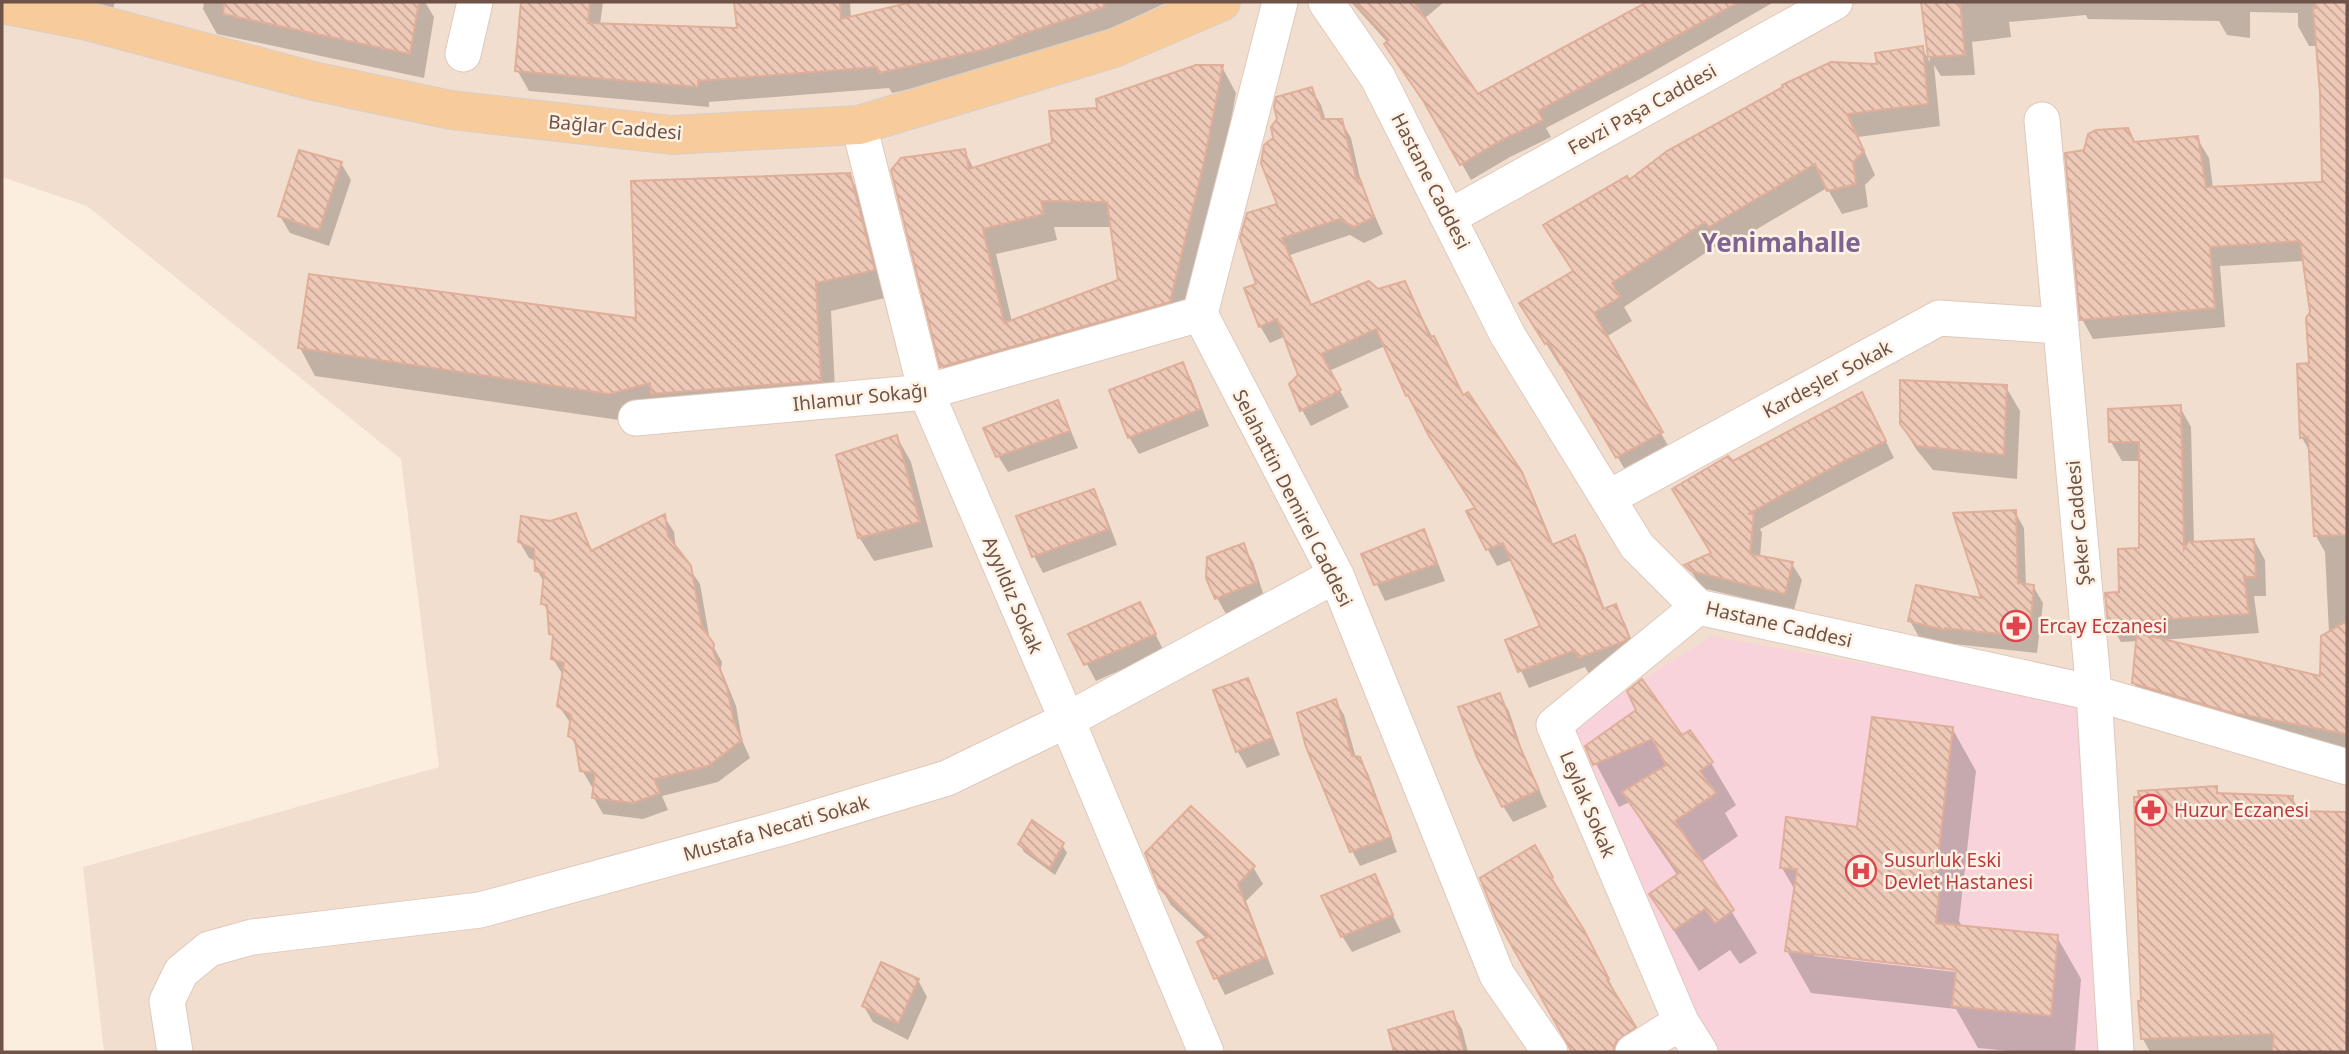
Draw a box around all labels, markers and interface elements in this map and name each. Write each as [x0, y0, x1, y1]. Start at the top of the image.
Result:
street label: Fevzi Paşa Caddesi [1563, 57, 1721, 161]
street label: Bağlar Caddesi [547, 108, 683, 146]
street label: Hastane Caddesi [1385, 108, 1477, 254]
district label: Yenimahalle [1701, 224, 1861, 260]
street label: Kardeşler Sokak [1758, 334, 1896, 424]
street label: Ihlamur Sokağı [791, 377, 929, 417]
street label: Selahattin Demirel Caddesi [1227, 385, 1359, 611]
street label: Şeker Caddesi [2060, 459, 2096, 587]
street label: Ayyıldız Sokak [977, 533, 1049, 657]
street label: Hastane Caddesi [1703, 595, 1855, 653]
pharmacy icon: Ercay Eczanesi [1999, 609, 2033, 643]
place label: Ercay Eczanesi [2039, 613, 2167, 639]
street label: Leylak Sokak [1554, 747, 1622, 861]
street label: Mustafa Necati Sokak [680, 789, 872, 867]
pharmacy icon: Huzur Eczanesi [2134, 793, 2168, 827]
place label: Huzur Eczanesi [2174, 797, 2309, 823]
place label: Susurluk Eski Devlet Hastanesi [1884, 847, 2033, 895]
hospital icon: Susurluk Eski Devlet Hastanesi [1844, 854, 1878, 888]

